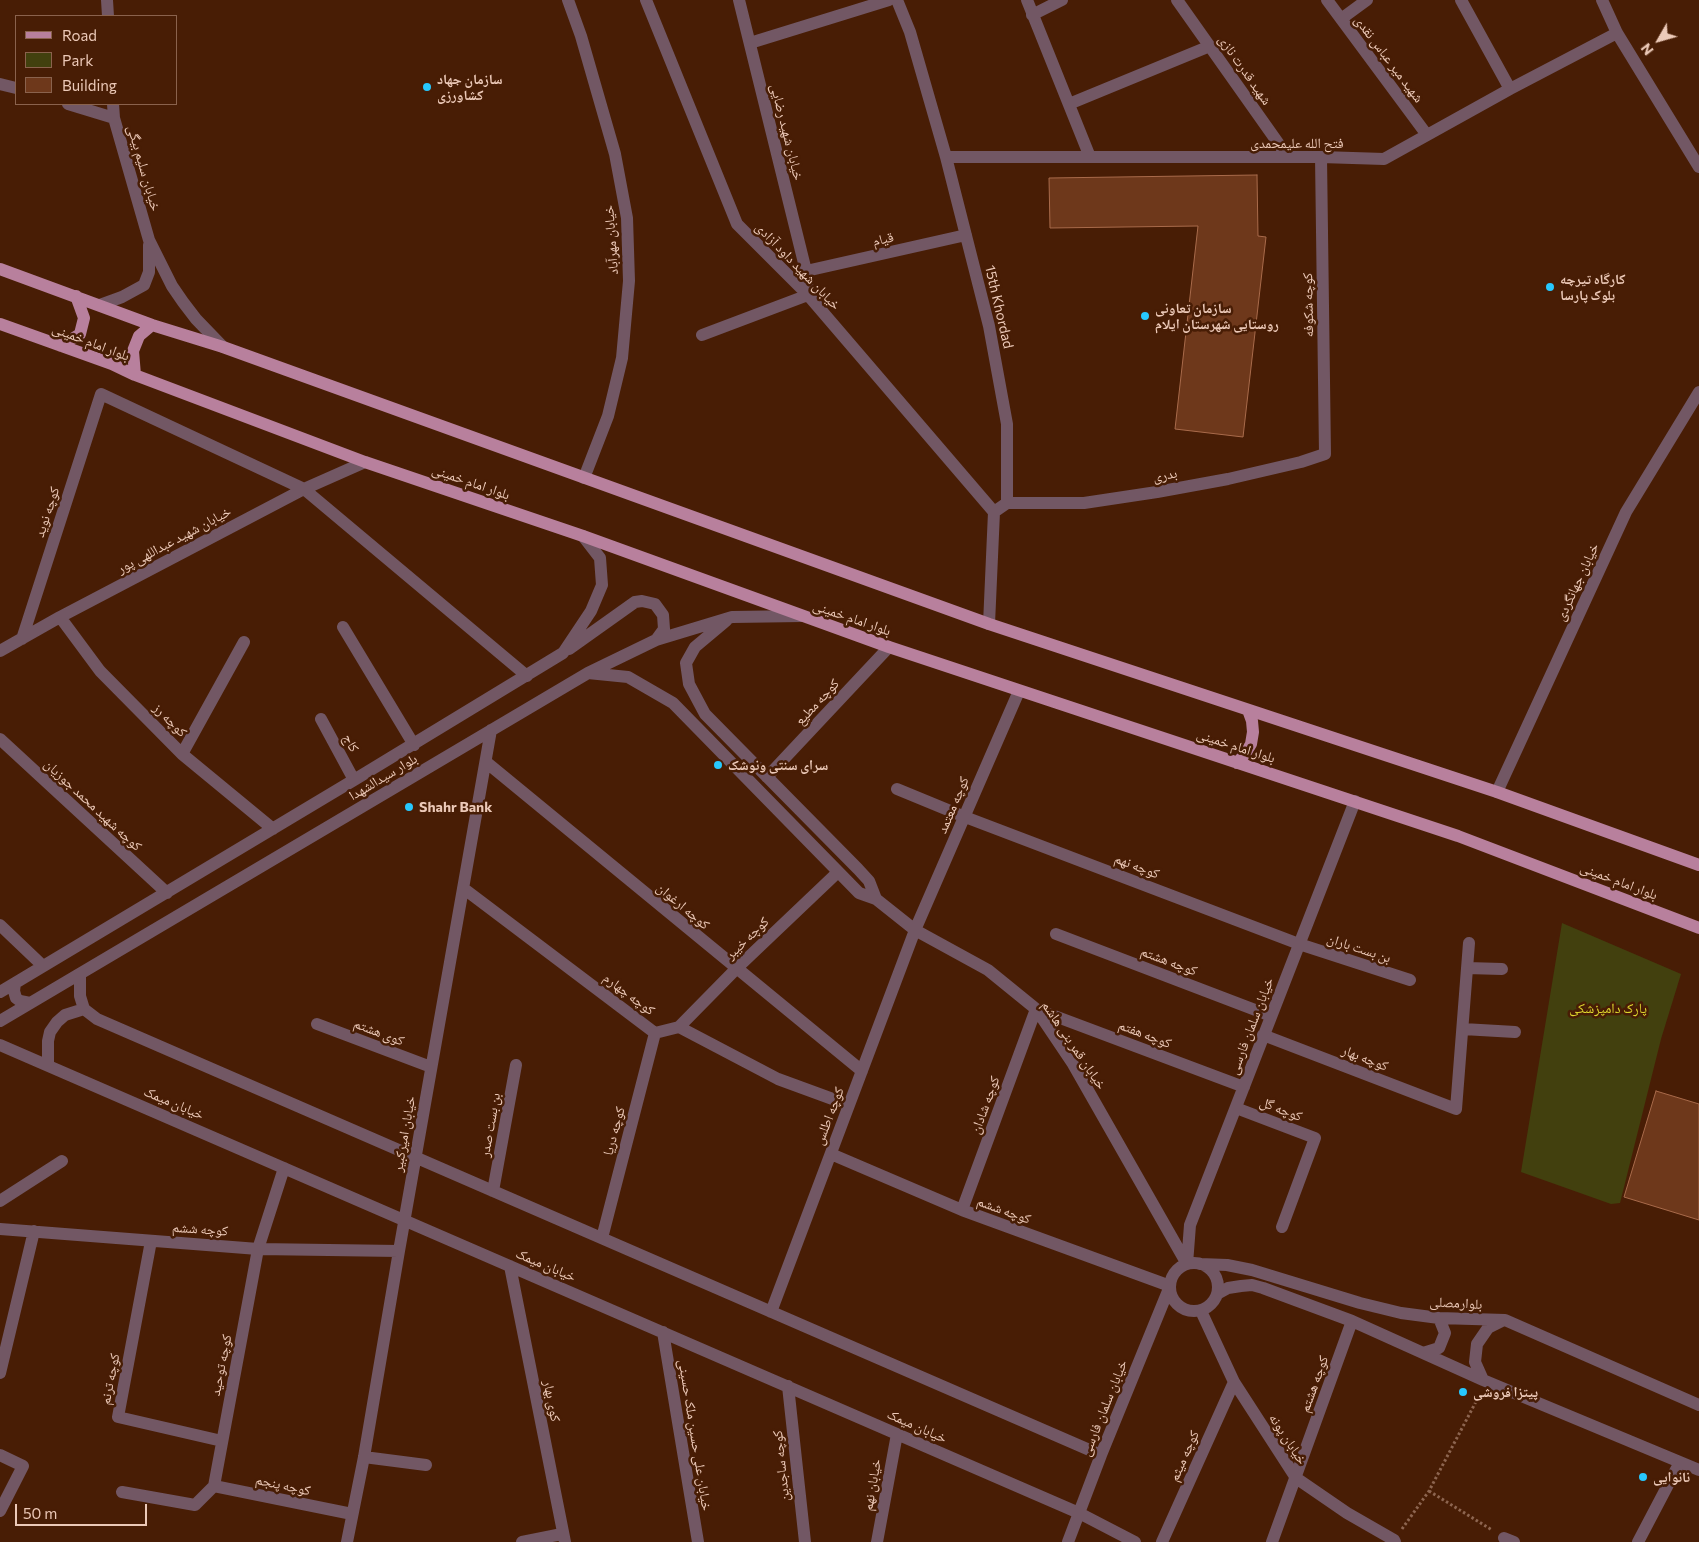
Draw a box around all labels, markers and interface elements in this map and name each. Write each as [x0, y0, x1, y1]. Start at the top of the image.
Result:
street label: شهید میر عباس نقدی [1351, 12, 1427, 106]
legend [15, 15, 178, 105]
north arrow [1634, 15, 1684, 65]
text: Road [62, 26, 97, 44]
street label: شهید قدرت نازی [1215, 32, 1275, 108]
text: N [1637, 40, 1657, 59]
text: Park [62, 51, 93, 69]
place label: سازمان جهاد کشاورزی [437, 71, 503, 104]
text: Building [62, 76, 117, 94]
marker: سازمان جهاد کشاورزی [421, 81, 433, 93]
street label: خیابان شهید رضایی [767, 82, 807, 182]
street label: خیابان سلیم بیگی [124, 123, 164, 213]
street label: فتح الله علیمحمدی [1250, 135, 1344, 151]
street label: خیابان مهرآباد [600, 205, 622, 275]
street label: خیابان شهید داود آزادی [752, 219, 844, 313]
street label: قیام [871, 228, 895, 250]
street label: 15th Khordad [981, 264, 1017, 350]
place label: کارگاه تیرچه بلوک پارسا [1560, 271, 1625, 304]
street label: کوچه شکوفه [1299, 273, 1317, 337]
marker: کارگاه تیرچه بلوک پارسا [1544, 281, 1556, 293]
place label: سازمان تعاونی روستایی شهرستان ایلام [1155, 300, 1279, 332]
marker: سازمان تعاونی روستایی شهرستان ایلام [1139, 310, 1151, 322]
street label: بلوار امام خمینی [50, 320, 132, 364]
street label: بلوار امام خمینی [430, 461, 512, 503]
street label: بدری [1151, 465, 1179, 485]
street label: کوچه نوید [31, 485, 63, 539]
street label: خیابان شهید عبداللهی پور [114, 503, 234, 577]
street label: خیابان جهانگردی [1552, 540, 1602, 624]
street label: بلوار امام خمینی [811, 597, 893, 639]
street label: کوچه مطیع [791, 675, 843, 729]
street label: کوچه رز [150, 700, 190, 740]
street label: بلوار امام خمینی [1195, 725, 1277, 767]
street label: کاج [339, 731, 363, 755]
street label: بلوار سیدالشهدا [346, 750, 420, 804]
street label: کوچه شهید محمد جوزیان [41, 755, 145, 855]
place label: سرای سنتی ونوشک [728, 757, 828, 773]
marker: سرای سنتی ونوشک [712, 759, 724, 771]
street label: کوچه معتمد [934, 774, 972, 836]
place label: Shahr Bank [419, 799, 492, 815]
marker: Shahr Bank [403, 801, 415, 813]
street label: کوچه نهم [1112, 850, 1162, 882]
street label: بلوار امام خمینی [1578, 859, 1660, 903]
street label: کوچه ارغوان [653, 879, 713, 933]
street label: کوچه خیبر [722, 913, 772, 963]
street label: بن بست باران [1325, 930, 1393, 966]
street label: کوچه هشتم [1138, 943, 1200, 979]
street label: کوچه چهارم [600, 969, 658, 1019]
street label: خیابان سلمان فارسی [1225, 975, 1277, 1077]
street label: خیابان قمر بنی هاشم [1038, 998, 1110, 1092]
park label: پارک دامپزشکی [1569, 1000, 1647, 1016]
street label: کوی هشتم [351, 1015, 407, 1049]
street label: کوچه هفتم [1116, 1016, 1174, 1052]
street label: کوچه بهار [1339, 1041, 1391, 1075]
street label: کوچه شادان [967, 1074, 1003, 1136]
street label: خیابان میمک [141, 1083, 207, 1123]
street label: کوچه اطلس [810, 1085, 848, 1147]
street label: بن بست صدر [476, 1092, 504, 1158]
street label: کوچه گل [1257, 1093, 1305, 1125]
street label: خیابان امیرکبیر [389, 1095, 419, 1173]
street label: کوچه دریا [599, 1105, 629, 1157]
street label: کوچه ششم [975, 1193, 1033, 1227]
street label: کوچه ششم [171, 1219, 229, 1239]
street label: خیابان میمک [513, 1245, 579, 1285]
street label: بلوارمصلی [1429, 1293, 1483, 1313]
street label: کوچه توحید [207, 1333, 235, 1397]
street label: کوچه ترنم [97, 1352, 123, 1406]
street label: کوچه هشتم [1296, 1353, 1332, 1415]
street label: خیابان سلمان فارسی [1077, 1357, 1131, 1459]
street label: خیابان علی حسین ملک حسینی [675, 1358, 715, 1512]
street label: کوی بهار [540, 1379, 564, 1423]
place label: پیتزا فروشی [1473, 1384, 1538, 1400]
marker: پیتزا فروشی [1457, 1386, 1469, 1398]
street label: خیابان میمک [884, 1405, 950, 1447]
street label: خیابان پونه [1265, 1410, 1311, 1468]
street label: کوچه میثم [1165, 1428, 1203, 1484]
street label: کوچه ساجدین [769, 1430, 793, 1502]
street label: خیابان نهم [859, 1458, 885, 1512]
place label: نانوایی [1653, 1469, 1690, 1485]
street label: کوچه پنجم [254, 1471, 312, 1499]
marker: نانوایی [1637, 1471, 1649, 1483]
scale bar [18, 1494, 150, 1526]
text: 50 m [23, 1504, 57, 1522]

